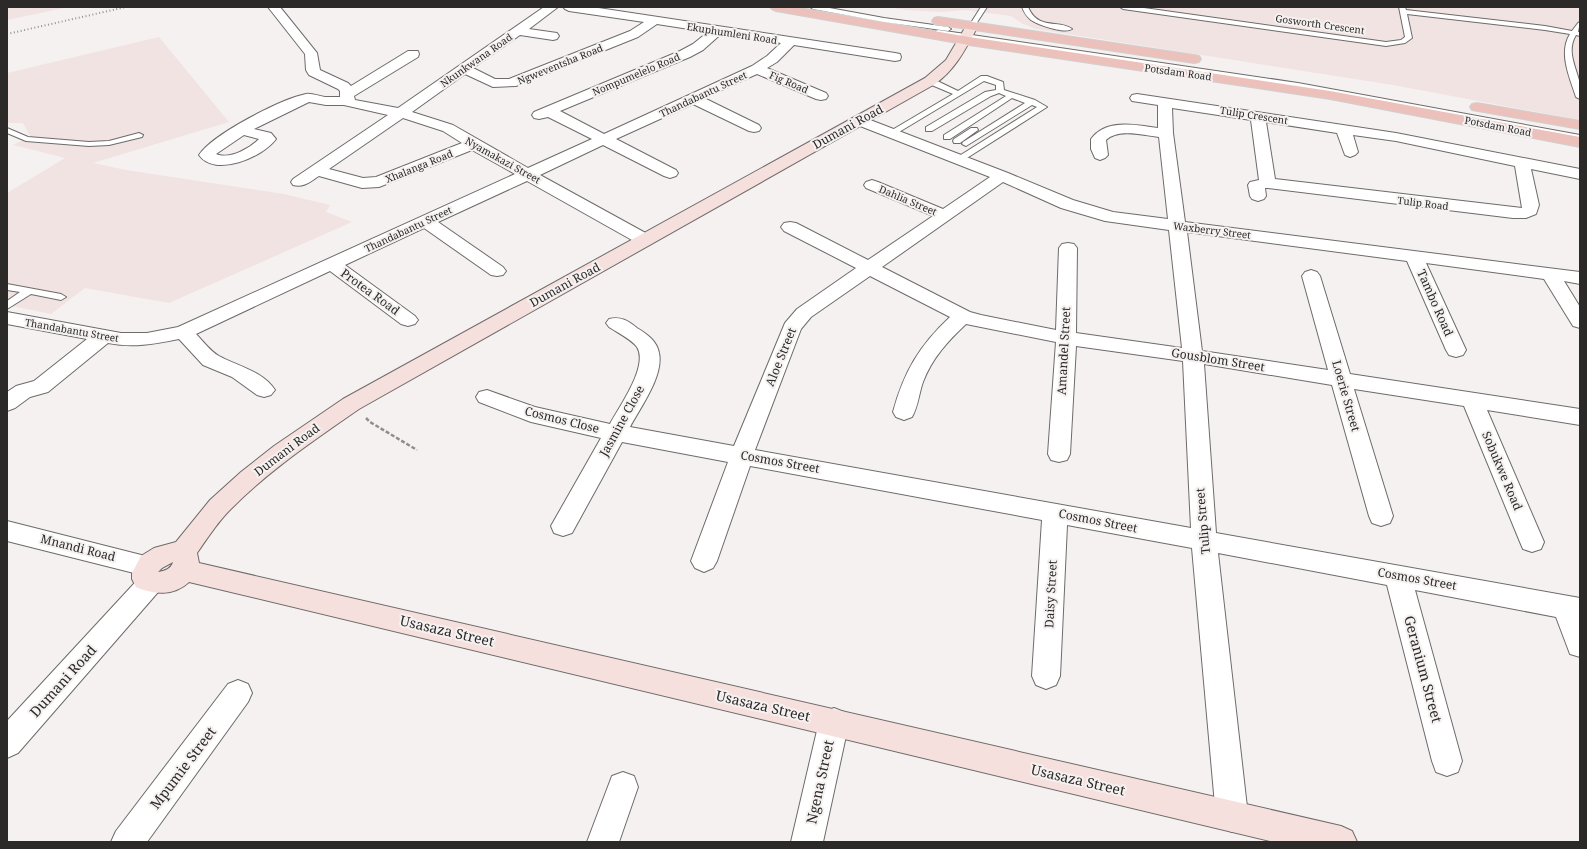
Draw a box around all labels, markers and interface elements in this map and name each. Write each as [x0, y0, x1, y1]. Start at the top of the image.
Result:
street label: Gosworth Crescent [1274, 11, 1366, 37]
street label: Ekuphumleni Road [686, 19, 778, 47]
street label: Nkunkwana Road [437, 30, 515, 90]
street label: Ngweventsha Road [515, 40, 605, 88]
street label: Nompumelelo Road [590, 49, 682, 99]
street label: Potsdam Road [1143, 60, 1213, 84]
street label: Thandabantu Street [657, 67, 749, 120]
street label: Fig Road [767, 68, 811, 96]
street label: Dumani Road [809, 100, 887, 153]
street label: Tulip Crescent [1219, 103, 1289, 127]
street label: Potsdam Road [1463, 113, 1533, 139]
street label: Nyamakazi Street [463, 133, 544, 187]
street label: Xhalanga Road [383, 146, 455, 186]
street label: Dahlia Street [877, 182, 940, 219]
street label: Tulip Road [1397, 193, 1449, 213]
street label: Thandabantu Street [362, 202, 454, 255]
street label: Waxberry Street [1172, 218, 1252, 242]
street label: Dumani Road [526, 258, 604, 311]
street label: Protea Road [337, 264, 404, 319]
street label: Tambo Road [1413, 267, 1458, 339]
street label: Amandel Street [1053, 306, 1074, 396]
street label: Thandabantu Street [24, 315, 120, 345]
street label: Aloe Street [761, 325, 800, 389]
street label: Gousblom Street [1170, 344, 1266, 375]
street label: Loerie Street [1328, 358, 1365, 433]
street label: Jasmine Close [595, 382, 648, 460]
street label: Cosmos Close [523, 402, 601, 437]
street label: Dumani Road [250, 419, 323, 480]
street label: Sobukwe Road [1478, 429, 1527, 513]
street label: Cosmos Street [739, 446, 821, 477]
street label: Tulip Street [1191, 487, 1214, 555]
street label: Cosmos Street [1057, 505, 1139, 536]
street label: Mnandi Road [39, 530, 118, 565]
street label: Daisy Street [1040, 560, 1061, 628]
street label: Cosmos Street [1376, 563, 1458, 594]
street label: Usasaza Street [398, 610, 496, 651]
street label: Geranium Street [1400, 613, 1447, 725]
street label: Dumani Road [25, 640, 100, 721]
street label: Usasaza Street [714, 685, 812, 726]
street label: Mpumie Street [145, 723, 220, 813]
street label: Ngena Street [801, 738, 838, 826]
street label: Usasaza Street [1029, 759, 1127, 800]

